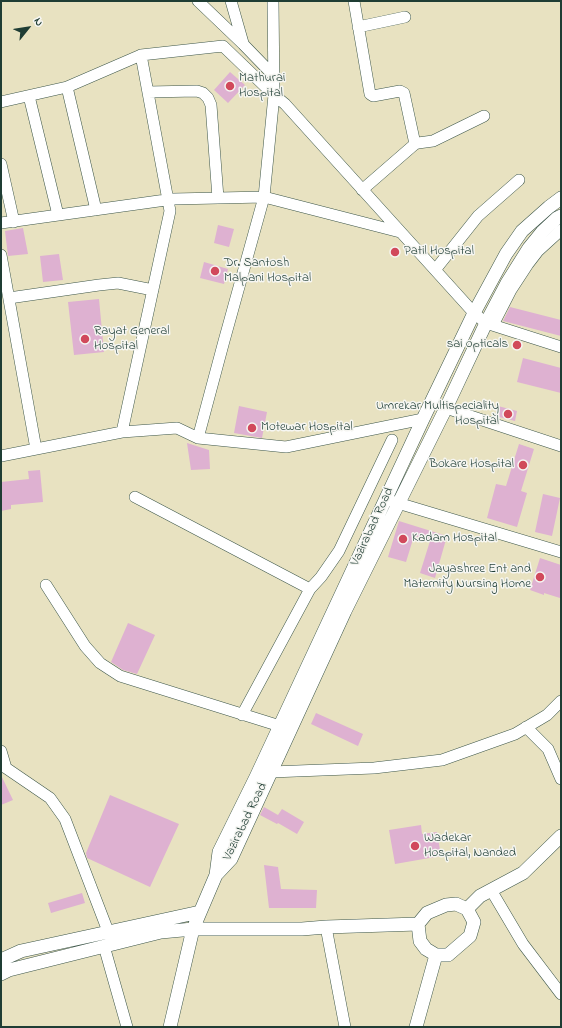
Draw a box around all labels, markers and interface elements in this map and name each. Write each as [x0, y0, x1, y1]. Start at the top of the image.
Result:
north arrow [8, 8, 48, 48]
text: N [30, 15, 47, 29]
place label: Mathurai Hospital [239, 71, 285, 102]
marker: Mathurai Hospital [224, 80, 236, 92]
place label: Patil Hospital [404, 244, 474, 260]
marker: Patil Hospital [389, 246, 401, 258]
place label: Dr. Santosh Malpani Hospital [224, 256, 311, 287]
marker: Dr. Santosh Malpani Hospital [209, 265, 221, 277]
place label: Rayat General Hospital [94, 324, 170, 355]
marker: Rayat General Hospital [79, 333, 91, 345]
place label: sai opticals [447, 337, 508, 353]
marker: sai opticals [511, 339, 523, 351]
place label: Umrekar Multispeciality Hospital [376, 399, 499, 430]
marker: Umrekar Multispeciality Hospital [502, 408, 514, 420]
place label: Motewar Hospital [261, 420, 353, 436]
marker: Motewar Hospital [246, 422, 258, 434]
place label: Bokare Hospital [429, 457, 514, 473]
marker: Bokare Hospital [517, 459, 529, 471]
street label: Vazirabad Road [348, 485, 398, 569]
place label: Kadam Hospital [412, 531, 497, 547]
marker: Kadam Hospital [397, 533, 409, 545]
place label: Jayashree Ent and Maternity Nursing Home [403, 562, 531, 593]
marker: Jayashree Ent and Maternity Nursing Home [534, 571, 546, 583]
street label: Vazirabad Road [220, 781, 272, 863]
place label: Wadekar Hospital, Nanded [424, 831, 516, 862]
marker: Wadekar Hospital, Nanded [409, 840, 421, 852]

